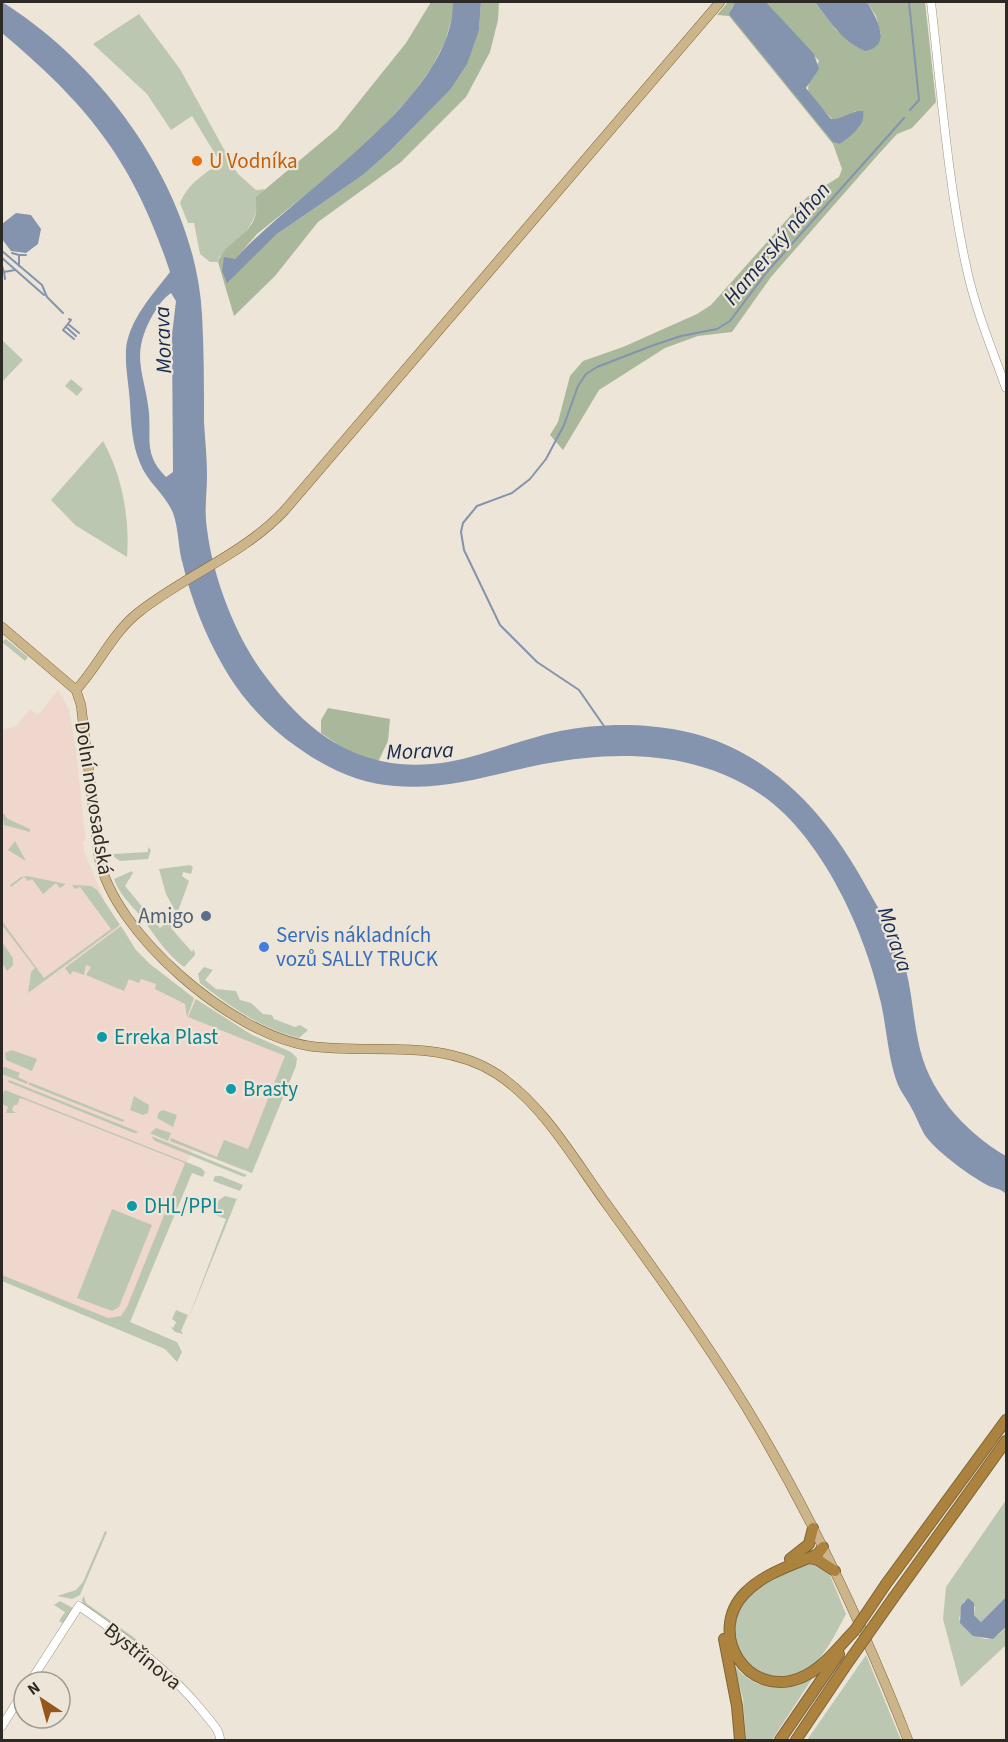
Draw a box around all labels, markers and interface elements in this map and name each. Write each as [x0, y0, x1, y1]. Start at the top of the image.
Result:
place label: U Vodníka [209, 146, 298, 176]
marker: U Vodníka [190, 154, 204, 168]
water label: Hamerský náhon [716, 175, 838, 312]
water label: Morava [146, 305, 180, 374]
street label: Dolní novosadská [67, 719, 121, 877]
water label: Morava [386, 734, 455, 768]
place label: Amigo [138, 901, 194, 931]
water label: Morava [869, 902, 921, 977]
marker: Amigo [199, 909, 213, 923]
place label: Servis nákladních vozů SALLY TRUCK [276, 920, 439, 974]
marker: Servis nákladních vozů SALLY TRUCK [257, 940, 271, 954]
place label: Erreka Plast [114, 1022, 218, 1052]
marker: Erreka Plast [95, 1030, 109, 1044]
place label: Brasty [243, 1074, 298, 1104]
marker: Brasty [224, 1082, 238, 1096]
place label: DHL/PPL [144, 1191, 222, 1221]
marker: DHL/PPL [125, 1199, 139, 1213]
street label: Bystřinova [98, 1615, 188, 1697]
north arrow [12, 1670, 72, 1730]
text: N [23, 1677, 45, 1701]

